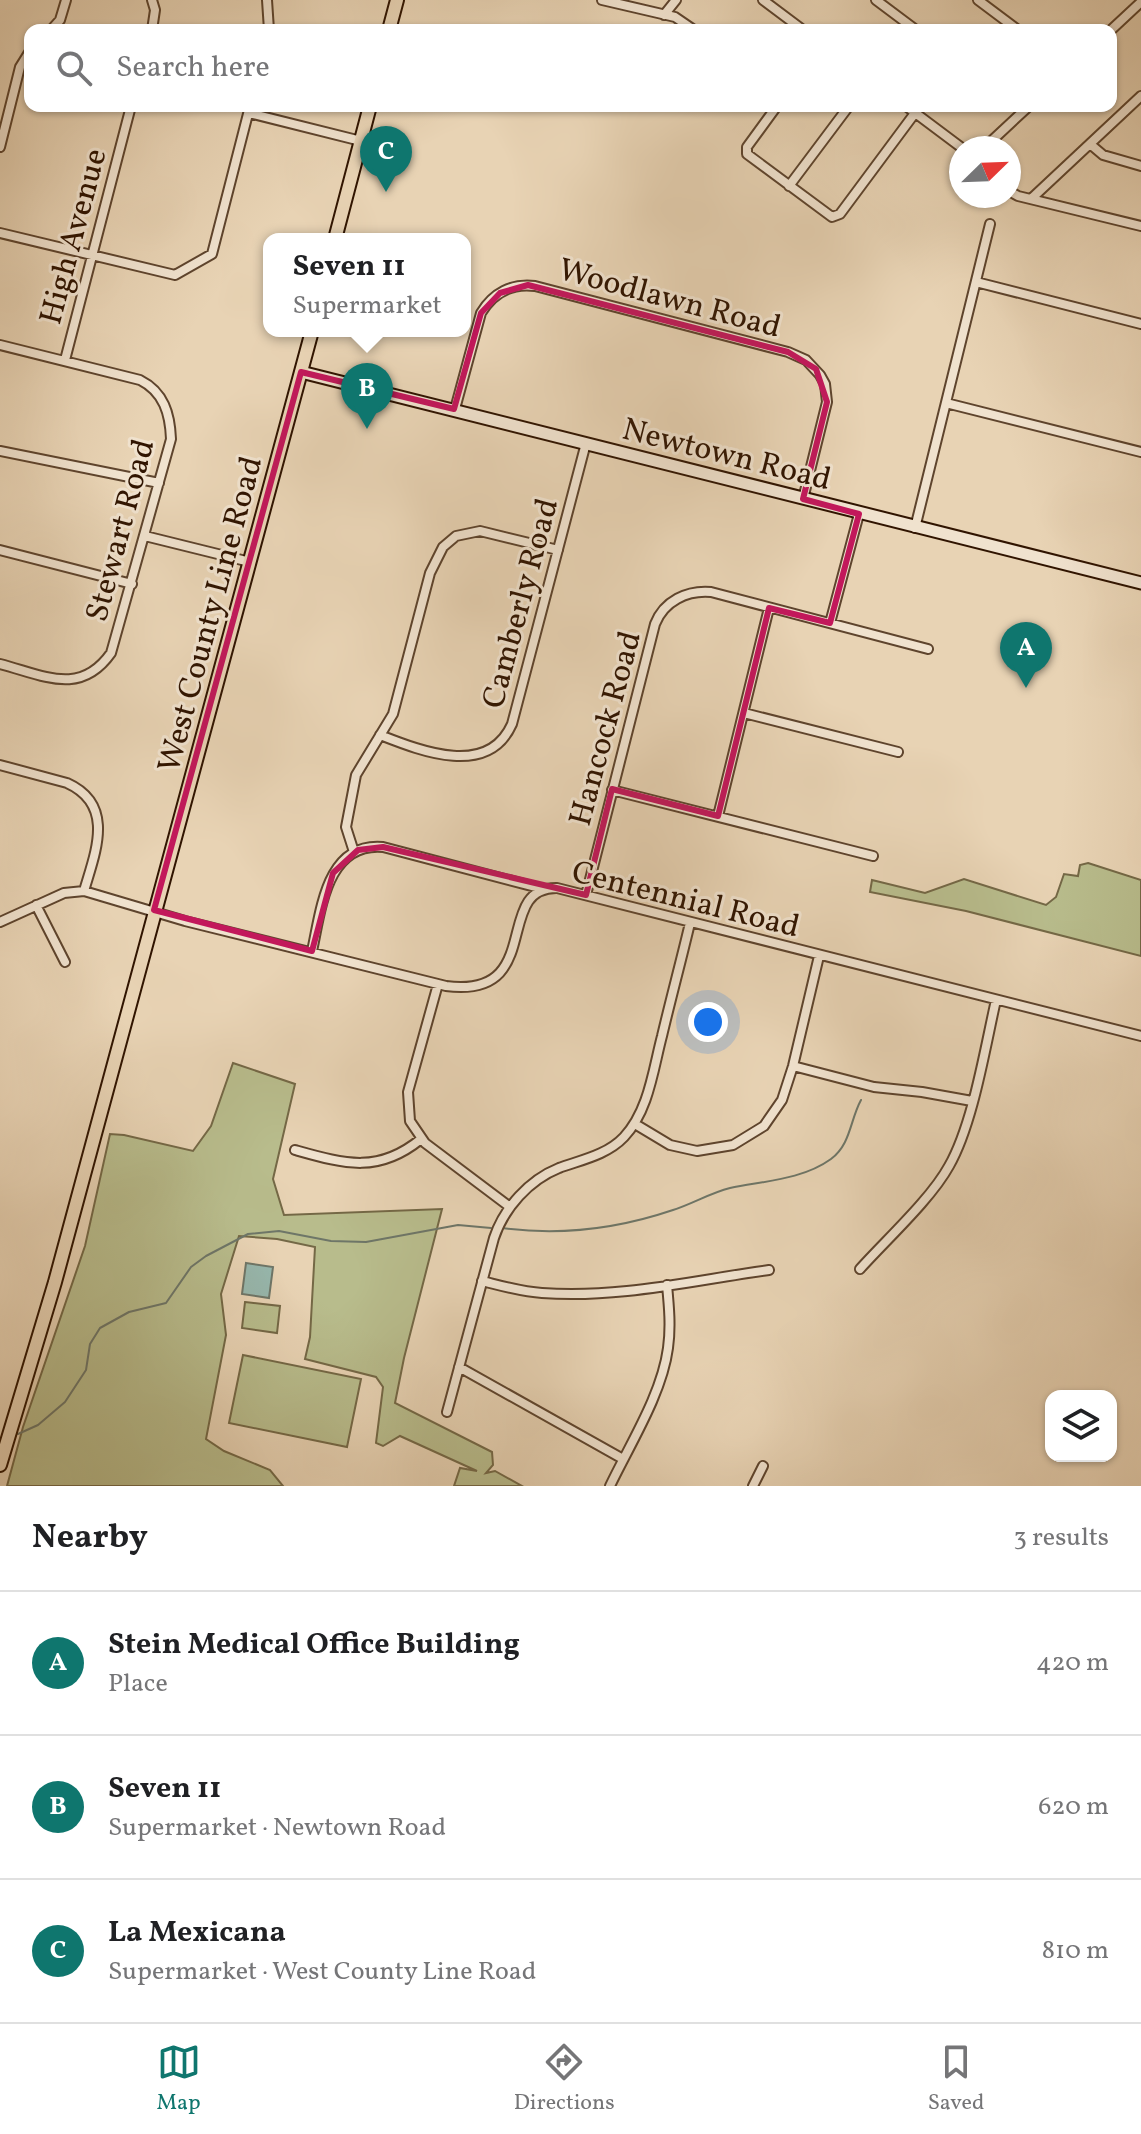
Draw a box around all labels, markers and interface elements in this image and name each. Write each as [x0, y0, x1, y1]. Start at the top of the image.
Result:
search box [24, 24, 1117, 112]
icon: search [52, 46, 96, 90]
text: Search here [116, 47, 270, 89]
pin: C [360, 126, 412, 192]
north arrow [949, 136, 1021, 208]
street label: High Avenue [30, 144, 119, 330]
popup [263, 233, 471, 337]
text: Seven 11 [292, 246, 406, 288]
street label: Woodlawn Road [553, 249, 785, 351]
text: Supermarket [292, 288, 442, 324]
pin: B [341, 363, 393, 429]
street label: Newtown Road [617, 409, 835, 503]
street label: Stewart Road [76, 435, 167, 627]
street label: West County Line Road [149, 452, 275, 778]
street label: Camberly Road [473, 494, 571, 714]
pin: A [1000, 622, 1052, 688]
street label: Hancock Road [560, 626, 654, 831]
street label: Centennial Road [567, 851, 804, 950]
your location [688, 1002, 728, 1042]
map controls [1045, 1390, 1117, 1462]
button: layers [1045, 1390, 1117, 1462]
text: Nearby [32, 1515, 148, 1562]
text: 3 results [1013, 1520, 1109, 1556]
text: Stein Medical Office Building [108, 1624, 520, 1666]
text: A [49, 1645, 67, 1681]
text: 420 m [1036, 1645, 1109, 1681]
text: Place [108, 1666, 168, 1702]
text: Seven 11 [108, 1768, 221, 1810]
text: B [49, 1789, 67, 1825]
text: 620 m [1038, 1789, 1109, 1825]
text: Supermarket · Newtown Road [108, 1810, 446, 1846]
text: La Mexicana [108, 1912, 286, 1954]
text: C [50, 1933, 66, 1969]
text: 810 m [1042, 1933, 1109, 1969]
text: Supermarket · West County Line Road [108, 1954, 536, 1990]
tab: Map [157, 2040, 201, 2119]
tab: Directions [514, 2040, 615, 2119]
tab: Saved [928, 2040, 984, 2119]

